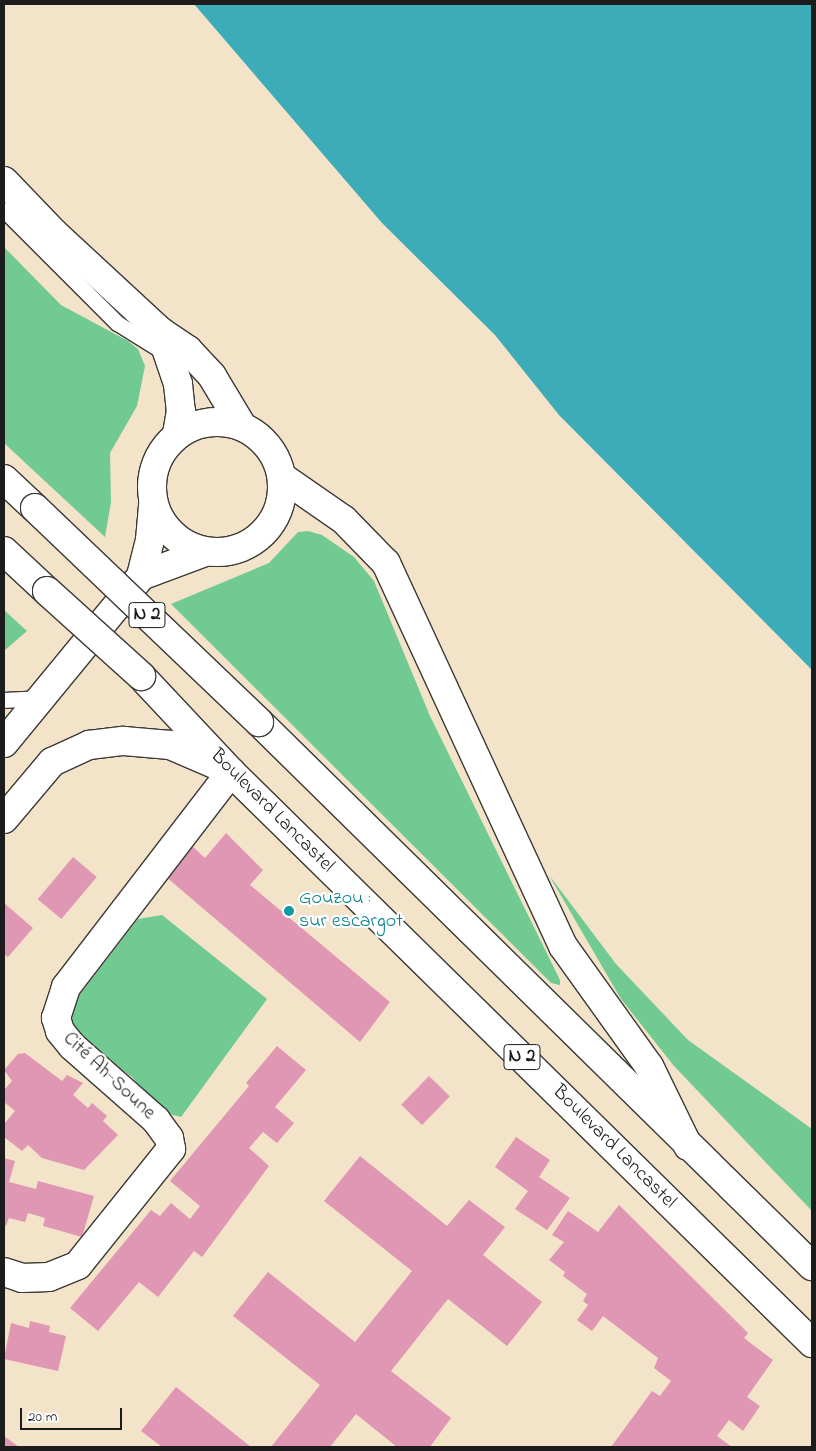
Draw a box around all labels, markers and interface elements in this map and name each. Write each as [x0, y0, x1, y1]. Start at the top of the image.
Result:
road number: N 2 [128, 598, 166, 632]
street label: Boulevard Lancastel [205, 744, 339, 878]
place label: Gouzou : sur escargot [299, 887, 403, 934]
marker: Gouzou : sur escargot [283, 905, 295, 917]
street label: Cité Ah-Soune [58, 1027, 160, 1125]
road number: N 2 [503, 1040, 541, 1074]
street label: Boulevard Lancastel [547, 1080, 681, 1214]
scale bar [22, 1398, 125, 1430]
text: 20 m [28, 1406, 57, 1428]

